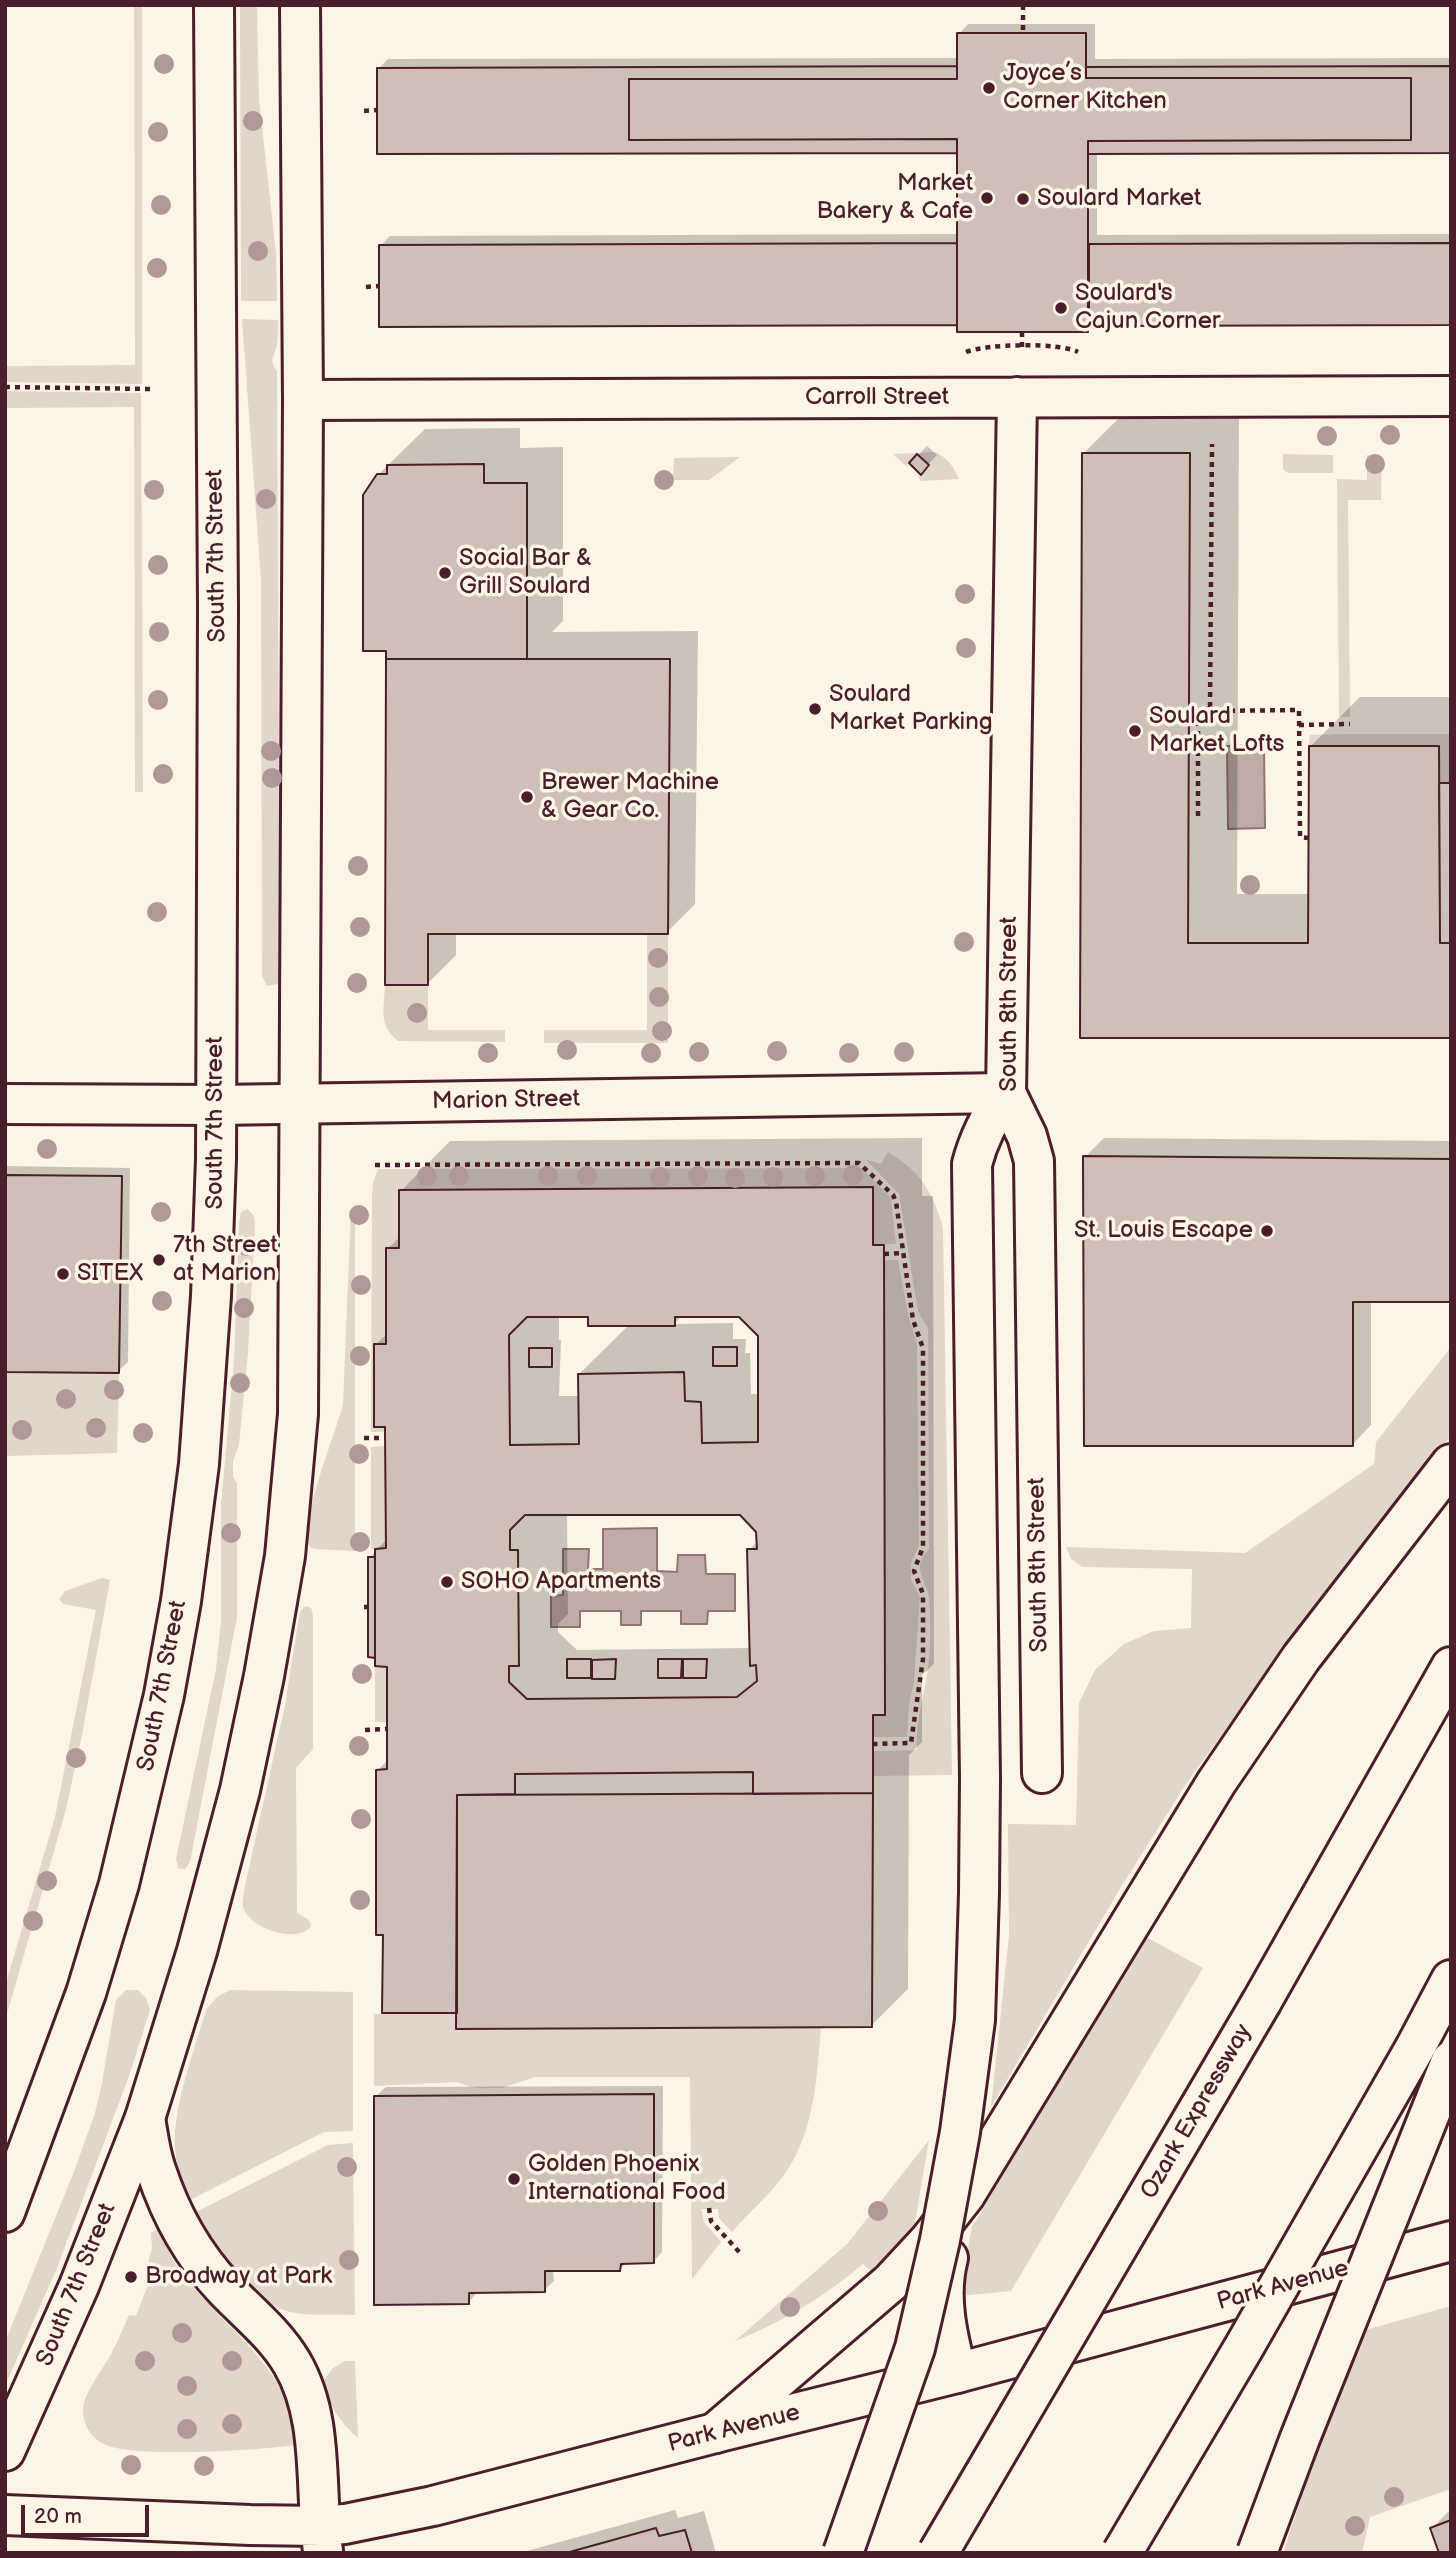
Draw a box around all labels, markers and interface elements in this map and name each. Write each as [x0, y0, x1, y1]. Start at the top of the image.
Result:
place label: Joyce’s Corner Kitchen [1003, 60, 1167, 116]
marker: Joyce’s Corner Kitchen [981, 80, 997, 96]
place label: Market Bakery & Cafe [816, 170, 973, 226]
place label: Soulard Market [1037, 185, 1201, 213]
marker: Market Bakery & Cafe [979, 190, 995, 206]
marker: Soulard Market [1015, 191, 1031, 207]
place label: Soulard's Cajun Corner [1075, 280, 1221, 336]
marker: Soulard's Cajun Corner [1053, 300, 1069, 316]
street label: Carroll Street [805, 384, 949, 412]
street label: South 7th Street [201, 469, 233, 643]
place label: Social Bar & Grill Soulard [459, 545, 592, 601]
marker: Social Bar & Grill Soulard [437, 565, 453, 581]
place label: Soulard Market Parking [829, 681, 993, 737]
marker: Soulard Market Parking [807, 701, 823, 717]
place label: Soulard Market Lofts [1149, 703, 1284, 759]
marker: Soulard Market Lofts [1127, 723, 1143, 739]
place label: Brewer Machine & Gear Co. [541, 769, 719, 825]
marker: Brewer Machine & Gear Co. [519, 789, 535, 805]
street label: South 8th Street [996, 916, 1024, 1092]
street label: South 7th Street [202, 1036, 230, 1210]
street label: Marion Street [432, 1085, 580, 1117]
place label: St. Louis Escape [1074, 1217, 1253, 1245]
marker: St. Louis Escape [1259, 1223, 1275, 1239]
place label: 7th Street at Marion [173, 1232, 278, 1288]
marker: 7th Street at Marion [151, 1252, 167, 1268]
place label: SITEX [77, 1260, 143, 1288]
marker: SITEX [55, 1266, 71, 1282]
street label: South 8th Street [1023, 1477, 1055, 1653]
place label: SOHO Apartments [461, 1568, 661, 1596]
marker: SOHO Apartments [439, 1574, 455, 1590]
street label: South 7th Street [132, 1598, 194, 1774]
street label: Ozark Expressway [1135, 2020, 1259, 2204]
place label: Golden Phoenix International Food [528, 2151, 726, 2207]
marker: Golden Phoenix International Food [506, 2171, 522, 2187]
street label: South 7th Street [31, 2199, 123, 2371]
street label: Park Avenue [1214, 2255, 1352, 2317]
place label: Broadway at Park [145, 2263, 332, 2291]
marker: Broadway at Park [123, 2269, 139, 2285]
street label: Park Avenue [665, 2399, 803, 2459]
scale bar [24, 2492, 152, 2536]
text: 20 m [34, 2504, 82, 2529]

